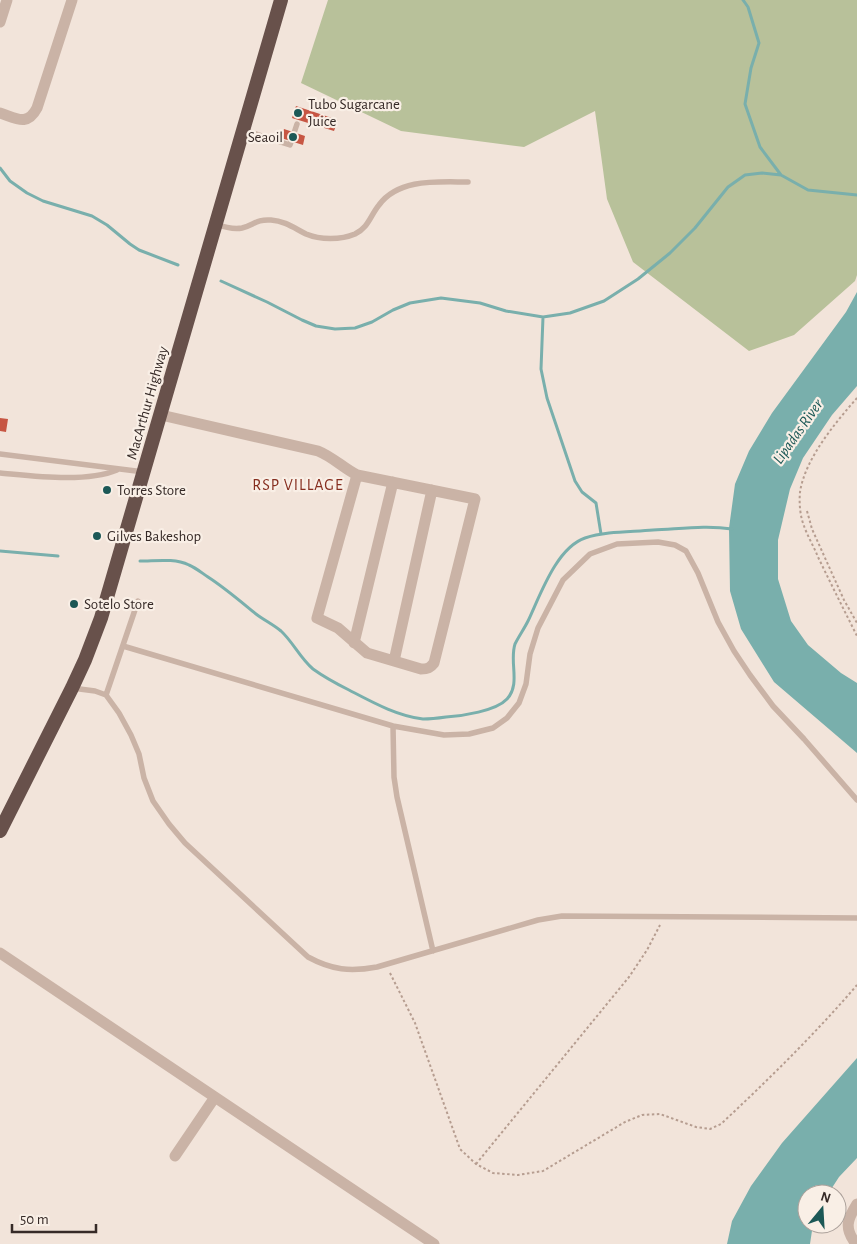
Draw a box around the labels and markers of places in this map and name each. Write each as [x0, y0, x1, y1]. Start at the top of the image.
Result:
place label: Tubo Sugarcane Juice [308, 97, 400, 129]
marker: Tubo Sugarcane Juice [292, 107, 304, 119]
place label: Seaoil [248, 130, 283, 145]
marker: Seaoil [287, 131, 299, 143]
place label: Torres Store [117, 483, 186, 498]
marker: Torres Store [101, 484, 113, 496]
place label: Gilves Bakeshop [107, 529, 201, 544]
marker: Gilves Bakeshop [91, 530, 103, 542]
place label: Sotelo Store [84, 597, 154, 612]
marker: Sotelo Store [68, 598, 80, 610]

